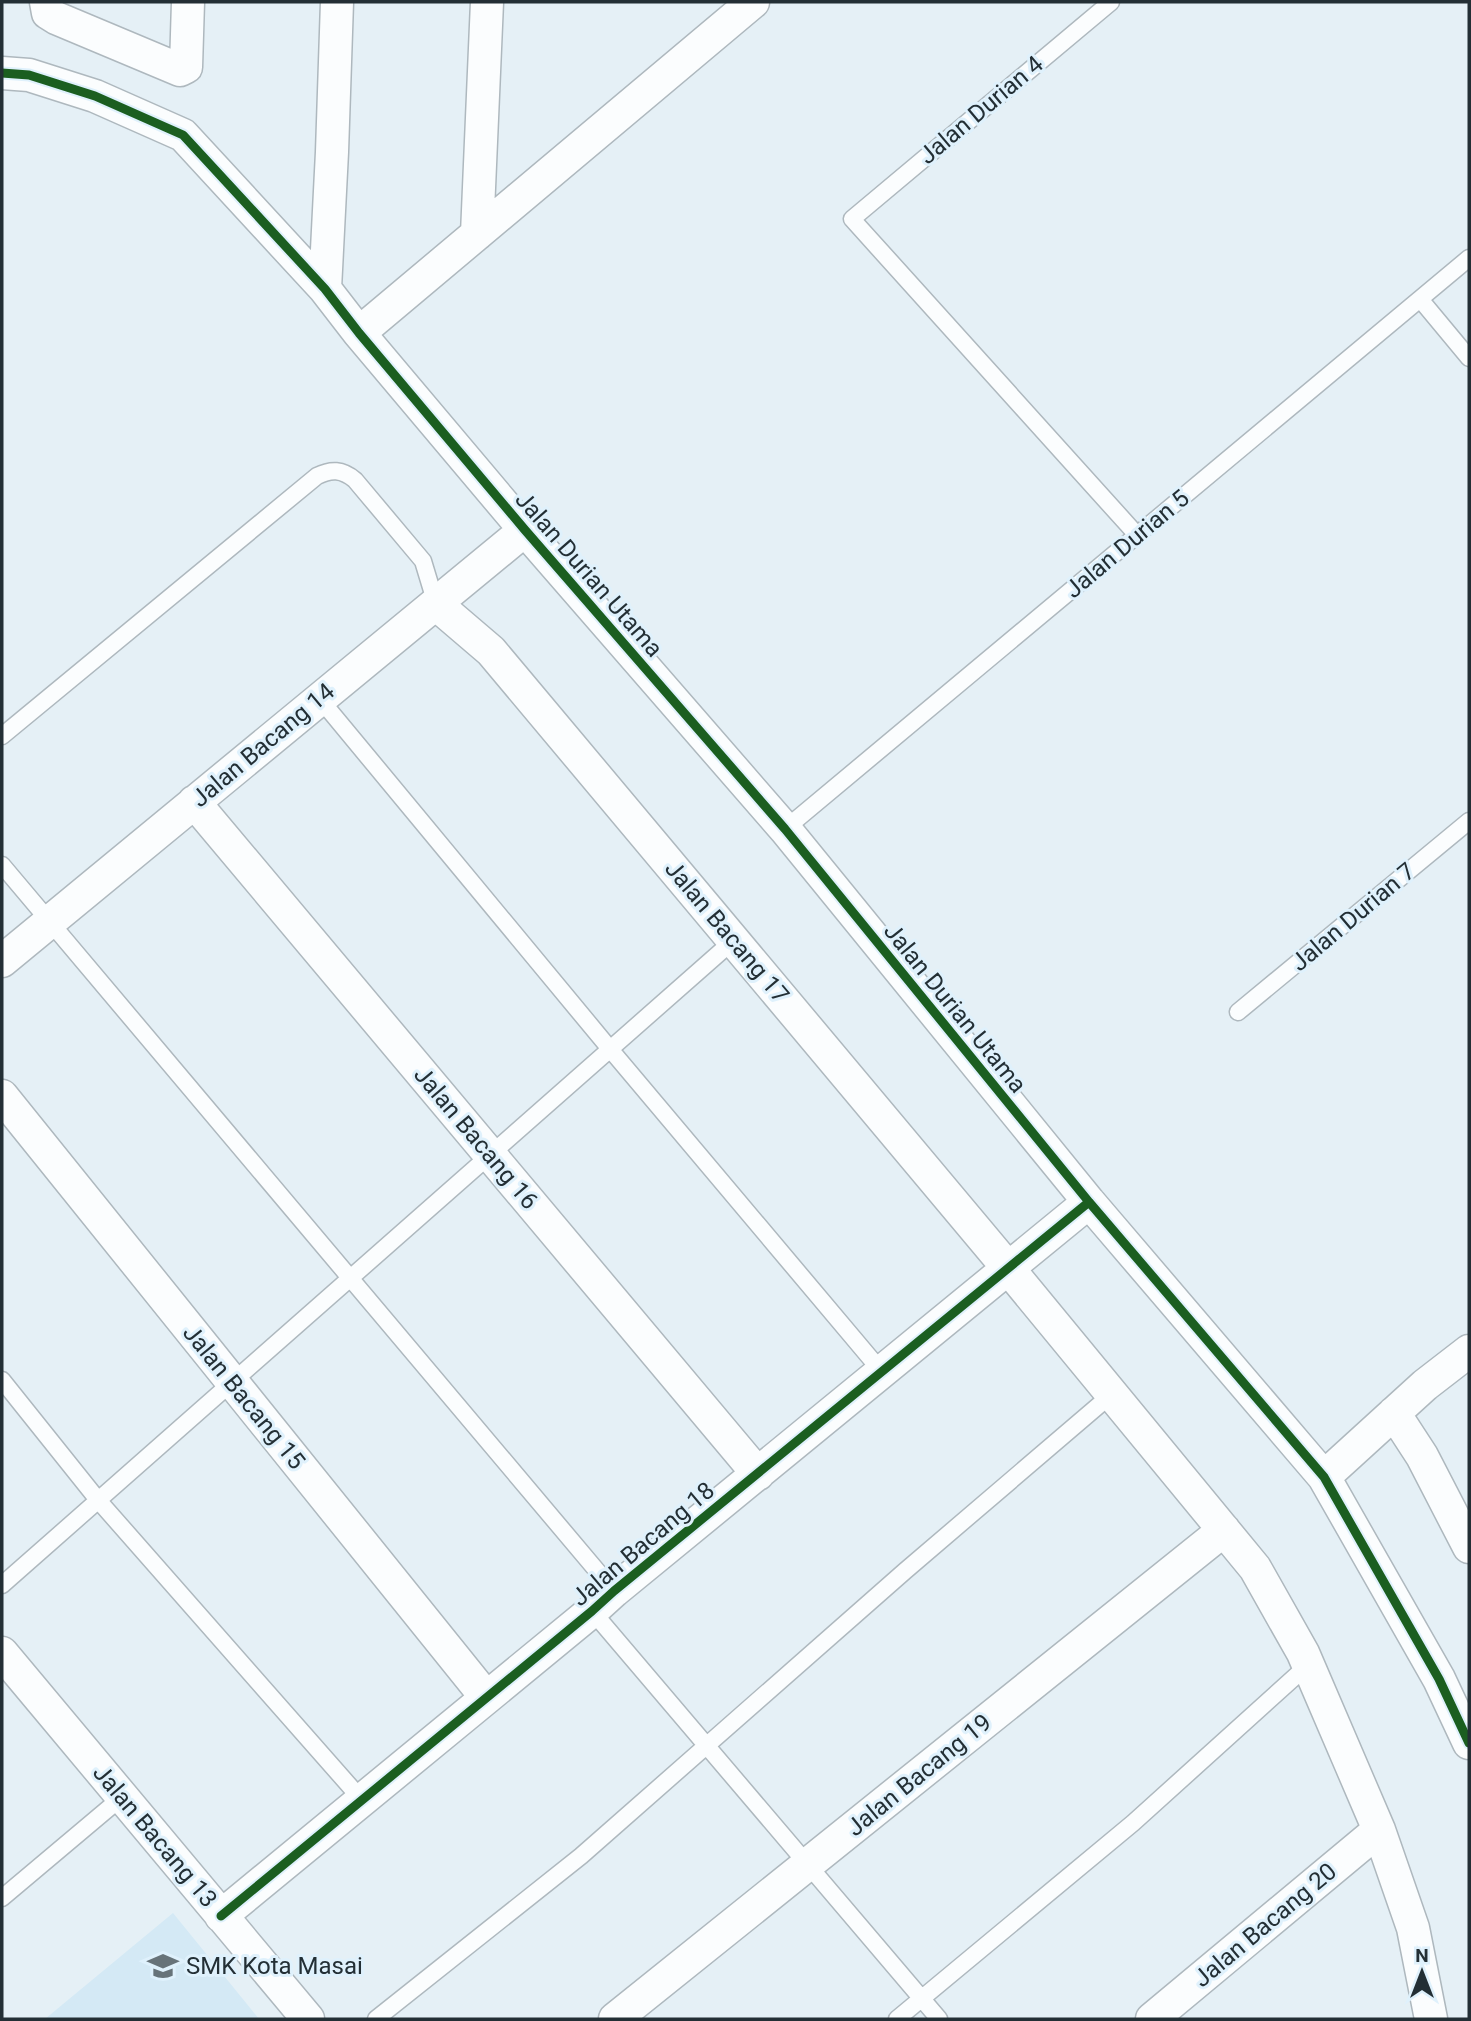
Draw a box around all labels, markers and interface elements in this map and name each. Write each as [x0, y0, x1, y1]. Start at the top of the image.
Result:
street label: Jalan Durian 4 [913, 50, 1049, 170]
street label: Jalan Durian 5 [1059, 484, 1195, 604]
street label: Jalan Durian Utama [509, 485, 669, 663]
street label: Jalan Bacang 14 [186, 677, 340, 813]
street label: Jalan Bacang 17 [659, 855, 795, 1009]
street label: Jalan Durian 7 [1285, 857, 1421, 977]
street label: Jalan Durian Utama [878, 918, 1032, 1098]
street label: Jalan Bacang 16 [408, 1061, 544, 1215]
street label: Jalan Bacang 15 [177, 1319, 311, 1475]
street label: Jalan Bacang 18 [566, 1476, 720, 1612]
street label: Jalan Bacang 19 [841, 1708, 997, 1842]
street label: Jalan Bacang 13 [87, 1759, 223, 1913]
street label: Jalan Bacang 20 [1188, 1857, 1342, 1993]
north arrow [1387, 1937, 1457, 2007]
text: N [1415, 1944, 1429, 1967]
school or university icon: SMK Kota Masai [146, 1949, 180, 1983]
place label: SMK Kota Masai [186, 1952, 363, 1980]

